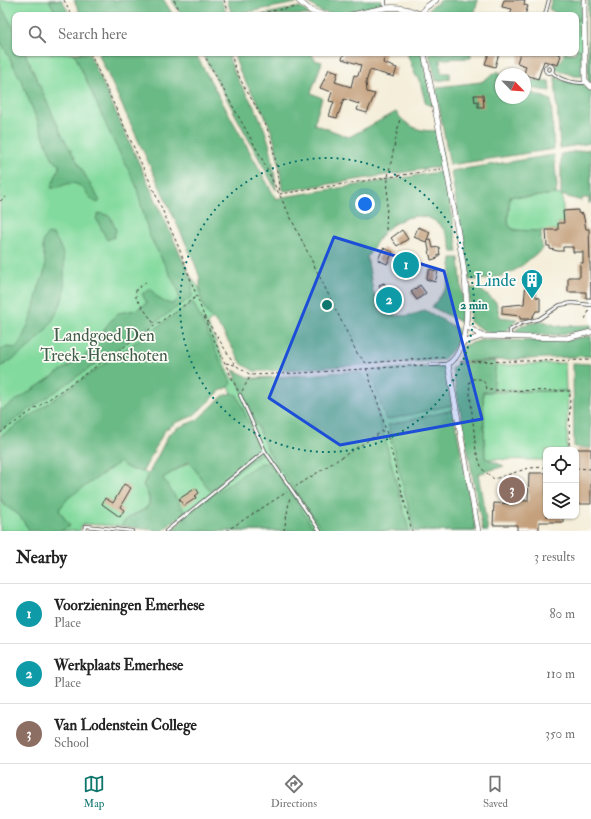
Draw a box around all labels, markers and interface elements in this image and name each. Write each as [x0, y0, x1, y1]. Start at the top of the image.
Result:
search box [12, 12, 579, 56]
icon: search [26, 23, 48, 45]
text: Search here [58, 25, 127, 44]
north arrow [495, 68, 531, 104]
your location [355, 194, 375, 214]
pin: 1 [393, 250, 419, 280]
building icon: Linde [519, 267, 545, 300]
place label: Linde [475, 270, 516, 291]
pin: 2 [376, 285, 402, 315]
centre of rings [320, 298, 334, 312]
text: 2 min [460, 298, 488, 313]
park label: Landgoed Den Treek-Henschoten [40, 325, 168, 366]
map controls [543, 447, 579, 519]
button: locate [543, 447, 579, 483]
pin: 3 [499, 475, 525, 505]
button: layers [543, 483, 579, 519]
text: Nearby [16, 547, 67, 568]
text: 3 results [534, 549, 575, 565]
text: Voorzieningen Emerhese [54, 596, 205, 615]
text: 1 [27, 606, 31, 622]
text: 80 m [549, 606, 575, 622]
text: Place [54, 615, 81, 631]
text: Werkplaats Emerhese [54, 656, 183, 675]
text: 2 [26, 666, 32, 682]
text: 110 m [546, 666, 575, 682]
text: Place [54, 675, 81, 691]
text: Van Lodenstein College [54, 716, 197, 735]
text: 3 [27, 726, 32, 742]
text: 350 m [545, 726, 575, 742]
text: School [54, 735, 89, 751]
tab: Map [83, 773, 105, 810]
tab: Directions [271, 773, 317, 810]
tab: Saved [483, 773, 508, 810]

